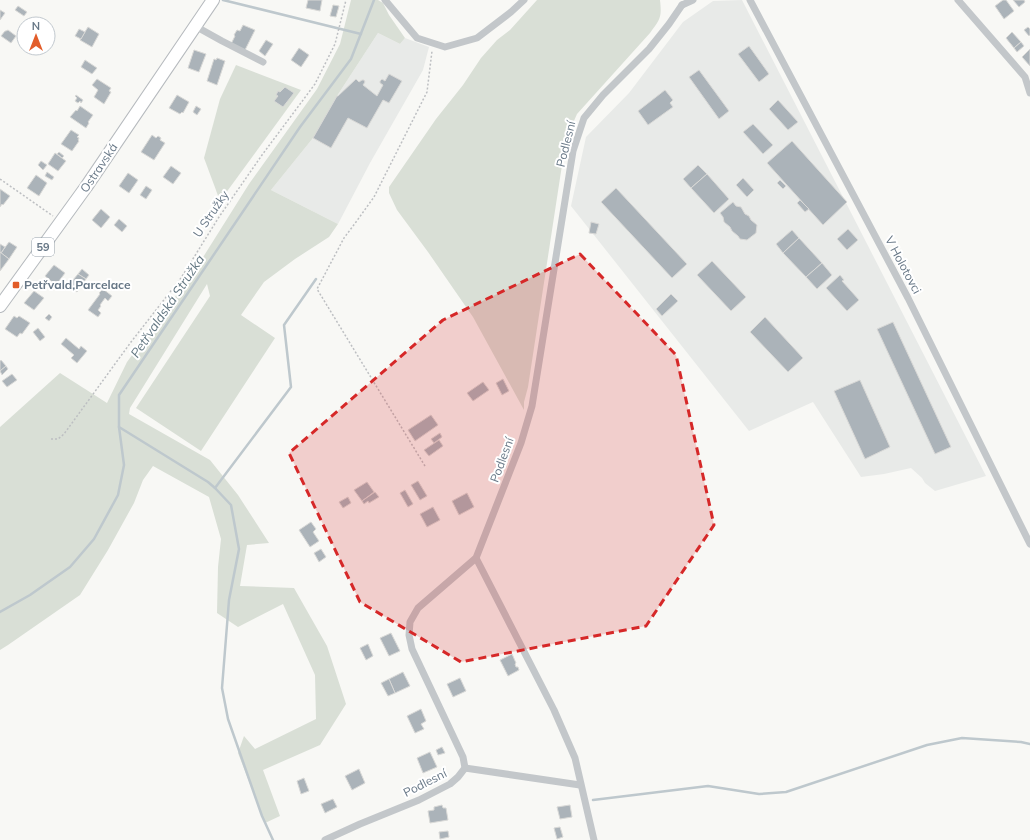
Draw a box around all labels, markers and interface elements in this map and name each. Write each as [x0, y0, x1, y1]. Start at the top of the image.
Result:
north arrow [16, 16, 56, 56]
text: N [32, 19, 40, 33]
street label: Podlesní [553, 118, 579, 168]
street label: Ostravská [77, 140, 121, 195]
street label: U Stružky [189, 187, 232, 240]
street label: V Holotovci [882, 233, 925, 296]
road number: 59 [32, 238, 54, 256]
water label: Petřvaldská Stružka [127, 251, 207, 361]
place label: Petřvald,Parcelace [24, 277, 131, 292]
marker: Petřvald,Parcelace [11, 280, 21, 290]
street label: Podlesní [486, 434, 517, 484]
street label: Podlesní [401, 765, 450, 800]

